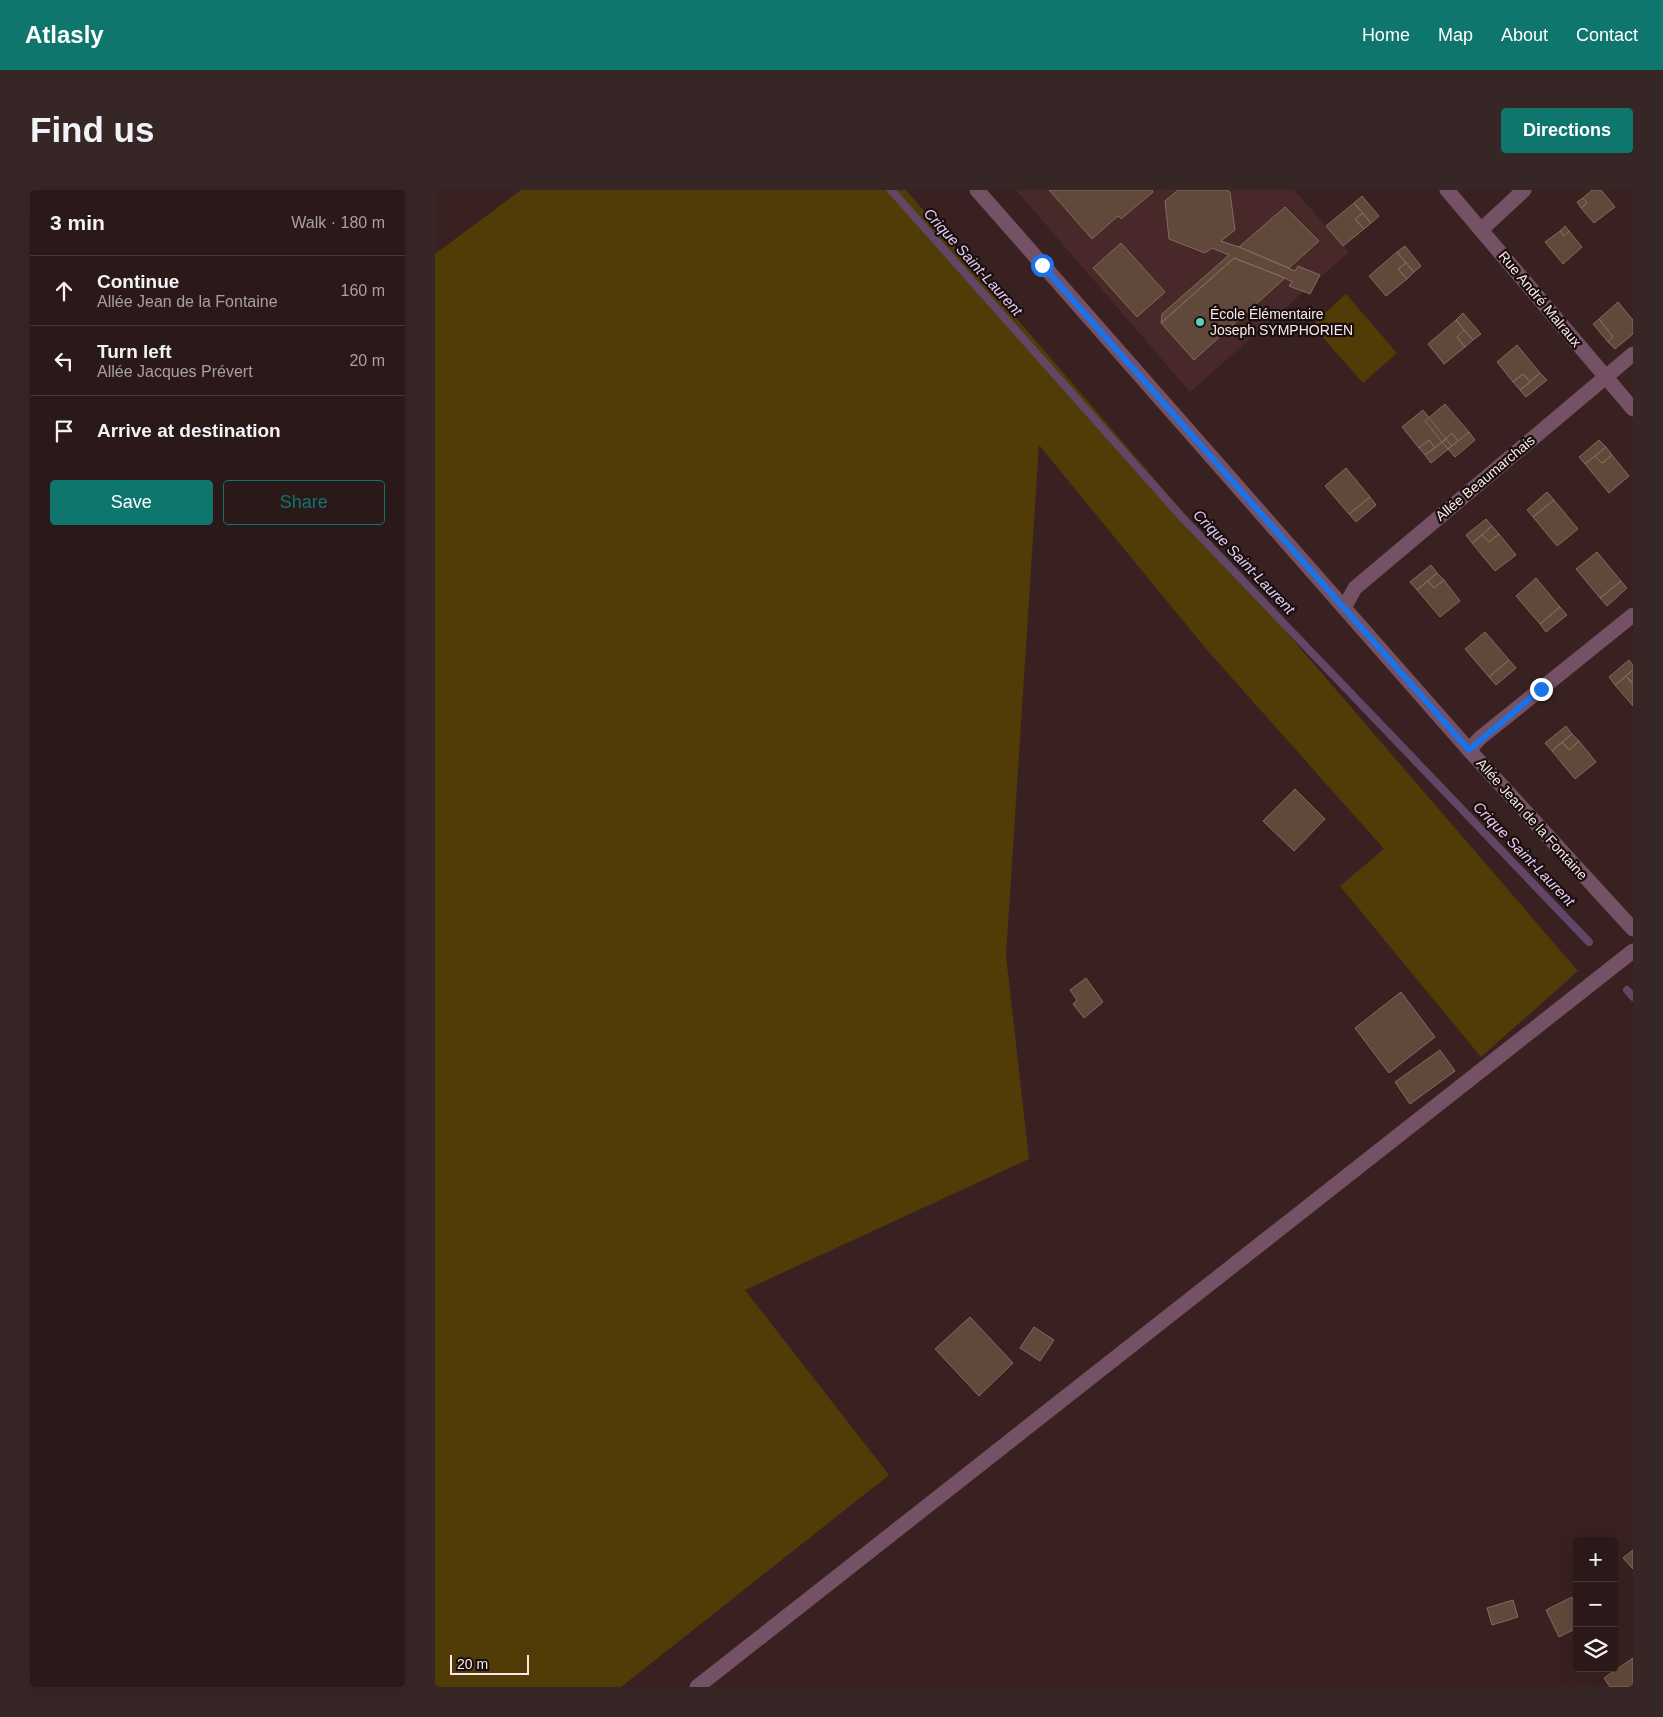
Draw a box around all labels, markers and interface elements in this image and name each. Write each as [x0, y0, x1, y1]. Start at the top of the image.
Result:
text: Atlasly [25, 21, 104, 48]
text: Home [1362, 25, 1410, 45]
text: Map [1438, 25, 1473, 45]
text: About [1501, 25, 1548, 45]
text: Contact [1576, 25, 1638, 45]
button: Directions [1501, 108, 1633, 153]
text: Find us [30, 110, 154, 149]
water label: Crique Saint-Laurent [921, 205, 1027, 319]
text: 3 min [50, 211, 105, 234]
text: Walk · 180 m [291, 214, 385, 231]
street label: Rue André Malraux [1495, 248, 1585, 350]
route start [1031, 254, 1054, 277]
text: Continue [97, 271, 179, 292]
icon: ahead [50, 277, 78, 305]
text: 160 m [341, 282, 385, 299]
text: Allée Jean de la Fontaine [97, 293, 278, 310]
place label: École Élémentaire Joseph SYMPHORIEN [1210, 306, 1353, 338]
marker: École Élémentaire Joseph SYMPHORIEN [1194, 316, 1206, 328]
text: Turn left [97, 341, 172, 362]
icon: left [50, 347, 78, 375]
text: 20 m [349, 352, 385, 369]
text: Allée Jacques Prévert [97, 363, 253, 380]
icon: arrive [50, 417, 78, 445]
text: Arrive at destination [97, 420, 281, 441]
street label: Allée Beaumarchais [1432, 432, 1538, 524]
button: Save [50, 480, 213, 525]
button: Share [223, 480, 385, 525]
water label: Crique Saint-Laurent [1190, 506, 1299, 618]
route end [1530, 678, 1553, 701]
street label: Allée Jean de la Fontaine [1473, 755, 1591, 883]
water label: Crique Saint-Laurent [1470, 798, 1579, 910]
map controls [1573, 1537, 1618, 1672]
button: + [1573, 1537, 1618, 1582]
button: − [1573, 1582, 1618, 1627]
button: layers [1573, 1627, 1618, 1672]
scale bar [450, 1652, 529, 1675]
text: 20 m [457, 1656, 488, 1672]

